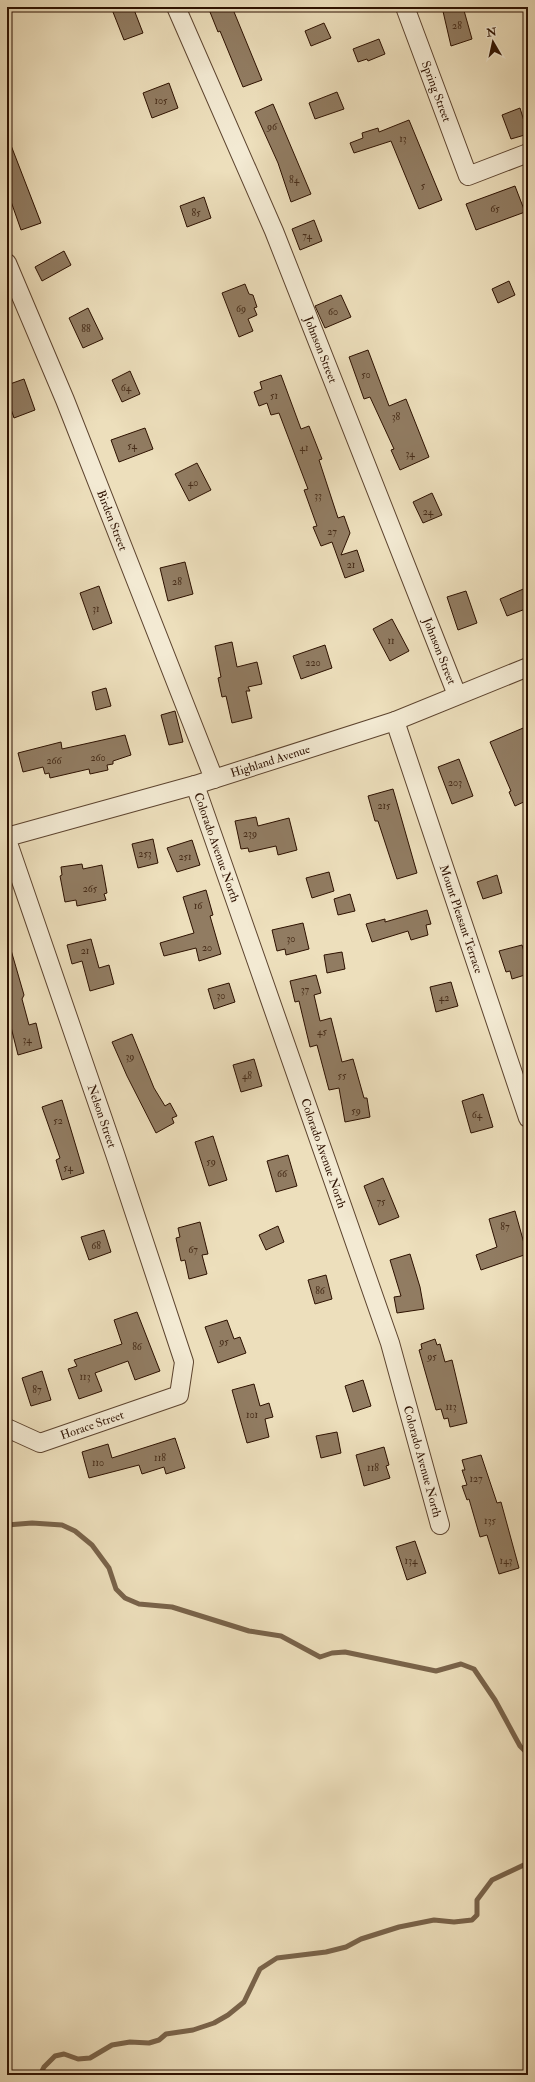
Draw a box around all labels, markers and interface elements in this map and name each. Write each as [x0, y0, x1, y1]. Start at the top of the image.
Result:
house number: 28 [452, 20, 462, 32]
north arrow [473, 22, 513, 62]
text: N [485, 25, 499, 40]
street label: Spring Street [418, 59, 454, 124]
house number: 105 [154, 95, 168, 107]
house number: 96 [266, 121, 278, 133]
house number: 13 [399, 133, 407, 145]
house number: 84 [289, 174, 300, 186]
house number: 5 [421, 180, 426, 192]
house number: 65 [490, 203, 500, 215]
house number: 85 [191, 207, 201, 219]
house number: 74 [302, 230, 312, 242]
house number: 69 [236, 303, 246, 315]
house number: 60 [328, 306, 338, 318]
street label: Johnson Street [300, 313, 340, 385]
house number: 88 [81, 323, 91, 335]
house number: 50 [361, 369, 371, 381]
house number: 64 [121, 382, 132, 394]
house number: 51 [270, 390, 278, 402]
house number: 38 [392, 411, 401, 423]
house number: 54 [127, 440, 137, 452]
house number: 41 [300, 442, 309, 454]
house number: 34 [405, 448, 415, 460]
house number: 40 [188, 477, 198, 489]
street label: Birden Street [93, 488, 131, 553]
house number: 33 [314, 490, 322, 502]
house number: 24 [423, 506, 434, 518]
house number: 27 [327, 526, 337, 538]
house number: 21 [347, 559, 356, 571]
house number: 28 [172, 576, 182, 588]
house number: 31 [92, 603, 100, 615]
street label: Johnson Street [419, 615, 459, 687]
house number: 11 [387, 635, 395, 647]
house number: 220 [305, 657, 321, 669]
street label: Highland Avenue [229, 742, 312, 781]
house number: 260 [90, 752, 106, 764]
house number: 266 [46, 755, 63, 767]
house number: 203 [448, 777, 462, 789]
street label: Colorado Avenue North [190, 791, 243, 905]
house number: 215 [377, 800, 391, 812]
house number: 239 [243, 828, 257, 840]
house number: 253 [138, 848, 152, 860]
house number: 251 [178, 851, 192, 863]
street label: Mount Pleasant Terrace [436, 863, 486, 976]
house number: 265 [83, 883, 98, 895]
house number: 16 [194, 900, 203, 912]
house number: 30 [287, 933, 295, 945]
house number: 20 [202, 942, 212, 954]
house number: 21 [81, 945, 90, 957]
house number: 37 [301, 984, 310, 996]
house number: 30 [217, 990, 225, 1002]
house number: 42 [439, 992, 449, 1004]
house number: 45 [317, 1026, 327, 1038]
house number: 34 [22, 1034, 32, 1046]
house number: 39 [126, 1051, 134, 1063]
house number: 48 [242, 1070, 252, 1082]
house number: 55 [338, 1070, 347, 1082]
street label: Nelson Street [84, 1083, 119, 1150]
street label: Colorado Avenue North [297, 1096, 350, 1211]
house number: 59 [351, 1105, 361, 1117]
house number: 64 [472, 1109, 483, 1121]
house number: 52 [53, 1115, 63, 1127]
house number: 59 [206, 1156, 216, 1168]
house number: 54 [63, 1162, 73, 1174]
house number: 66 [277, 1168, 288, 1180]
house number: 75 [377, 1196, 386, 1208]
house number: 87 [500, 1221, 510, 1233]
house number: 68 [91, 1240, 101, 1252]
house number: 67 [188, 1244, 198, 1256]
house number: 86 [315, 1285, 326, 1297]
house number: 95 [218, 1336, 229, 1348]
house number: 86 [132, 1341, 143, 1353]
house number: 95 [426, 1351, 437, 1363]
house number: 113 [80, 1371, 91, 1383]
house number: 87 [32, 1384, 42, 1396]
house number: 113 [446, 1401, 457, 1413]
street label: Colorado Avenue North [400, 1404, 445, 1520]
street label: Horace Street [58, 1408, 126, 1443]
house number: 101 [246, 1409, 258, 1421]
house number: 118 [154, 1452, 166, 1464]
house number: 110 [92, 1457, 104, 1469]
house number: 118 [367, 1462, 379, 1474]
house number: 127 [469, 1473, 483, 1485]
house number: 135 [484, 1515, 497, 1527]
house number: 134 [405, 1555, 418, 1567]
house number: 143 [500, 1555, 513, 1567]

